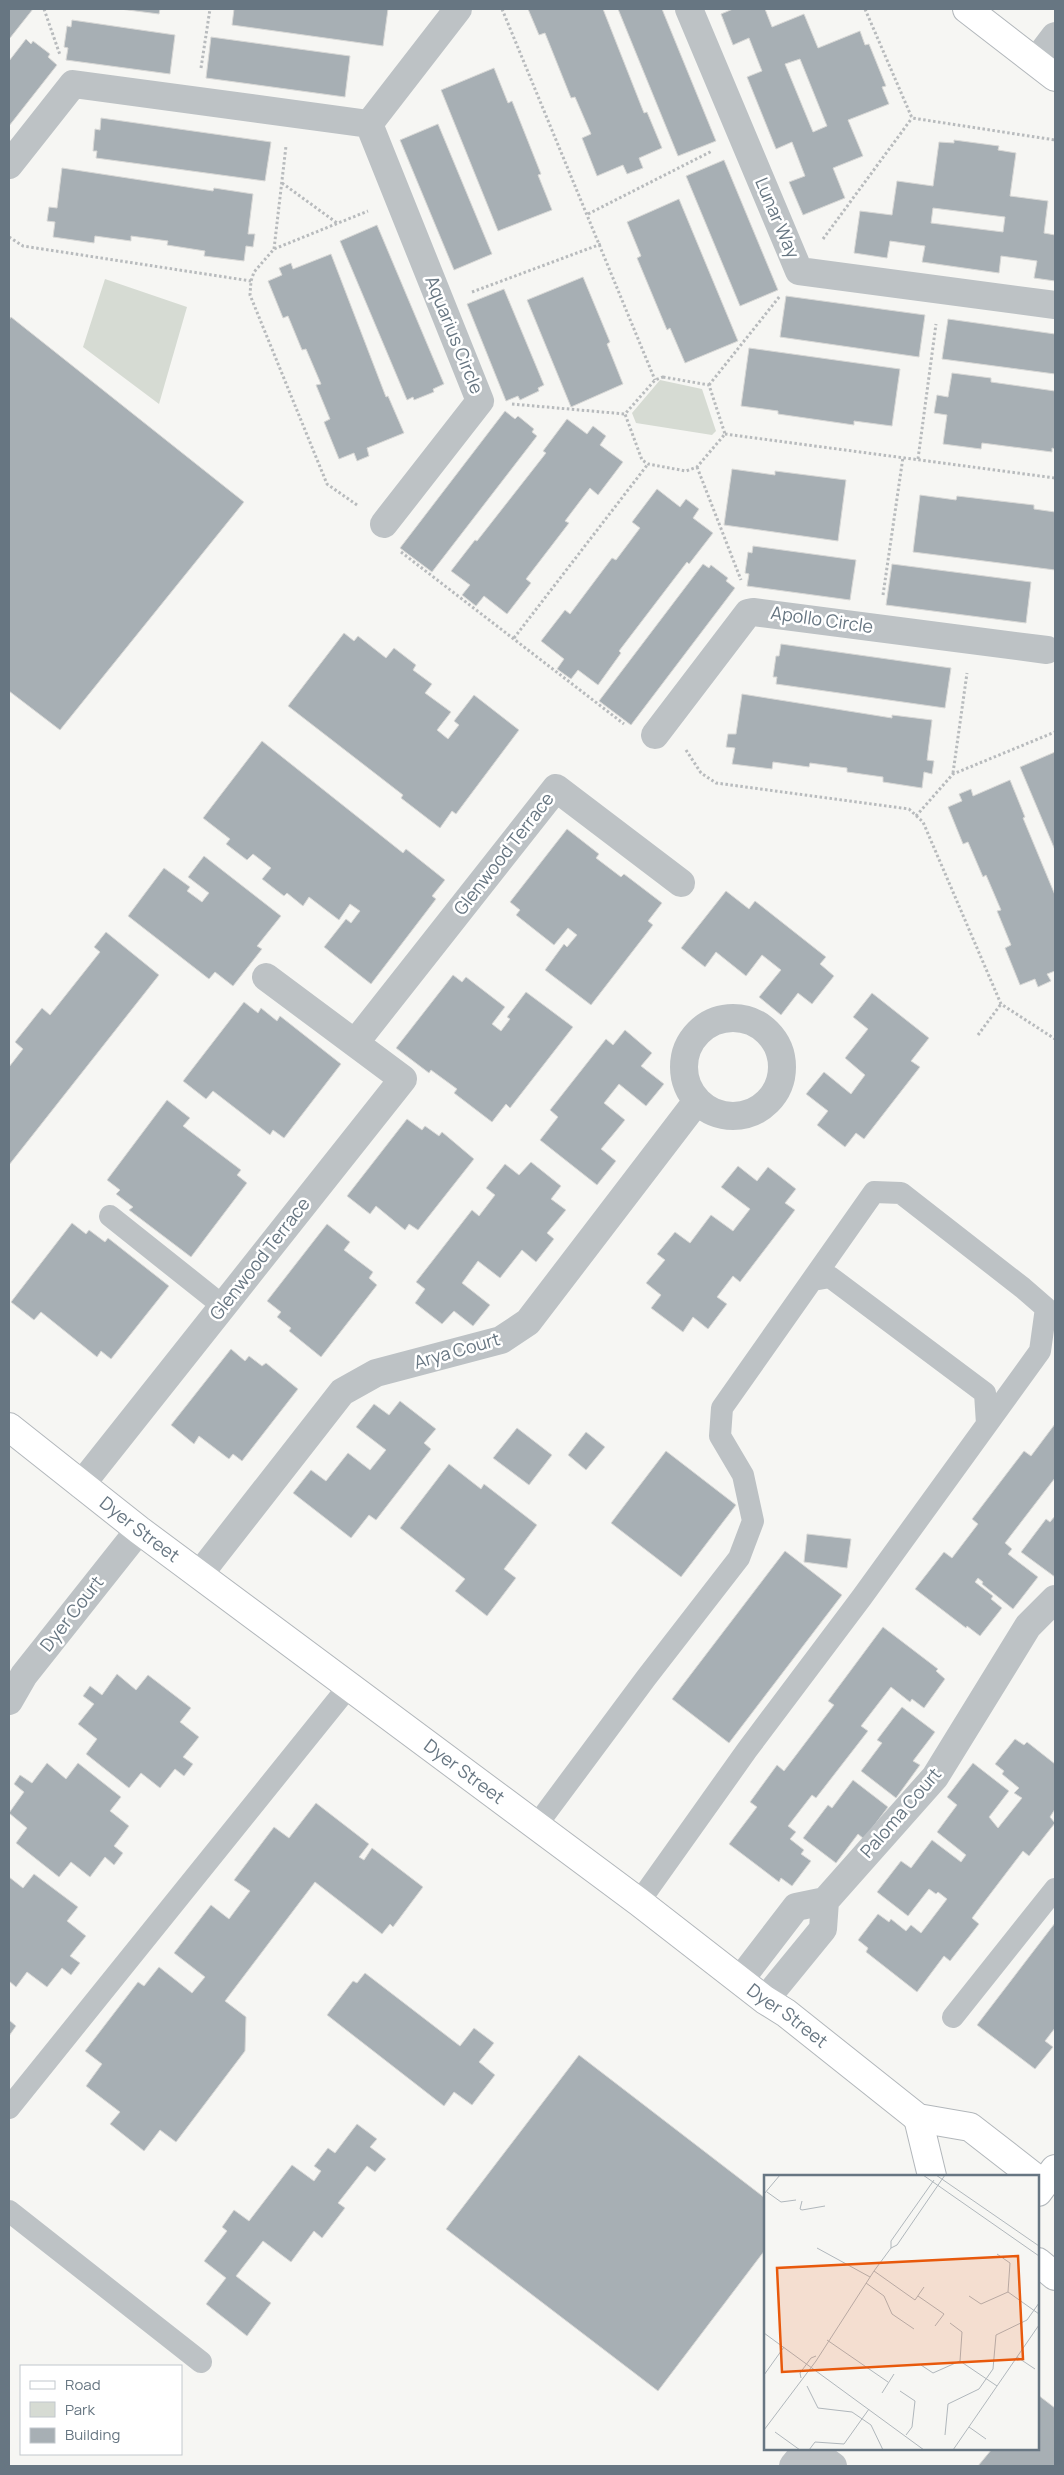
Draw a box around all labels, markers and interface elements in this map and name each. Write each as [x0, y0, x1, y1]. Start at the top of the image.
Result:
street label: Lunar Way [750, 173, 806, 262]
street label: Aquarius Circle [420, 272, 489, 397]
street label: Apollo Circle [769, 600, 875, 638]
street label: Glenwood Terrace [448, 787, 559, 920]
street label: Glenwood Terrace [204, 1192, 315, 1325]
street label: Arya Court [411, 1326, 503, 1374]
street label: Dyer Street [95, 1490, 185, 1567]
street label: Dyer Court [34, 1571, 108, 1656]
street label: Dyer Street [419, 1733, 510, 1809]
street label: Paloma Court [854, 1762, 946, 1863]
street label: Dyer Street [742, 1977, 833, 2053]
inset map [764, 2175, 1039, 2450]
legend [20, 2365, 182, 2455]
text: Road [65, 2374, 101, 2395]
text: Park [65, 2399, 95, 2420]
text: Building [65, 2424, 120, 2445]

